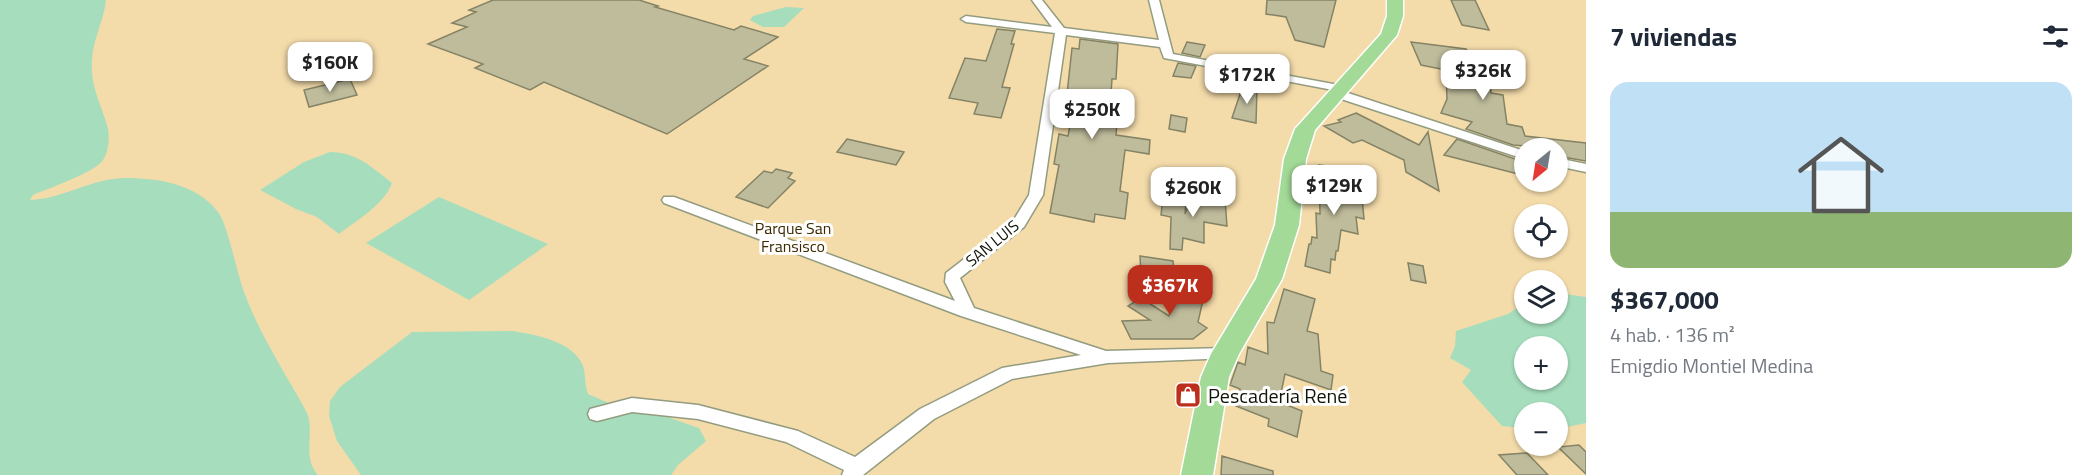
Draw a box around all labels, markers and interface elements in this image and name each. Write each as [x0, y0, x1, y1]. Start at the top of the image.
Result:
text: 7 viviendas [1610, 17, 1737, 56]
icon: filters [2039, 20, 2072, 53]
pin: $160K [288, 42, 372, 93]
text: $160K [302, 46, 358, 77]
pin: $326K [1441, 50, 1525, 101]
pin: $172K [1205, 54, 1289, 105]
text: $326K [1455, 54, 1511, 85]
text: $172K [1219, 58, 1275, 89]
pin: $250K [1050, 89, 1134, 140]
text: $250K [1064, 93, 1120, 124]
icon: home [1787, 121, 1895, 229]
north arrow [1514, 138, 1568, 192]
map controls [1514, 138, 1568, 456]
pin: $129K [1292, 165, 1376, 216]
pin: $260K [1151, 167, 1235, 218]
text: $129K [1306, 169, 1362, 200]
text: $260K [1165, 171, 1221, 202]
button: locate [1514, 204, 1568, 258]
street label: SAN LUIS [960, 214, 1024, 272]
park label: Parque San Fransisco [755, 216, 831, 258]
pin: $367K [1128, 265, 1212, 316]
text: $367K [1142, 269, 1198, 300]
button: layers [1514, 270, 1568, 324]
text: $367,000 [1610, 280, 1719, 319]
text: 4 hab. · 136 m² [1610, 319, 1735, 350]
button: + [1514, 336, 1568, 390]
text: Emigdio Montiel Medina [1610, 350, 1813, 381]
shop icon: Pescadería René [1173, 380, 1203, 410]
place label: Pescadería René [1208, 380, 1347, 411]
button: − [1514, 402, 1568, 456]

